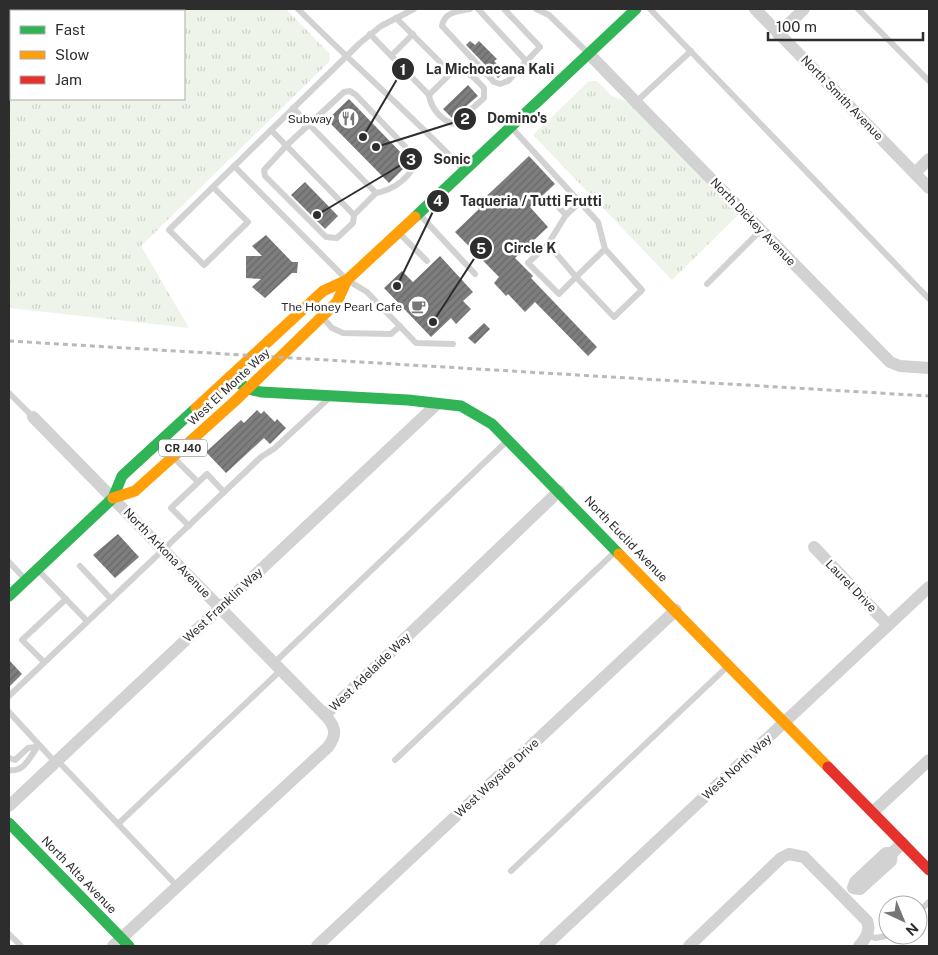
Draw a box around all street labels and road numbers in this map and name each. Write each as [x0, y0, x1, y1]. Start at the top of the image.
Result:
street label: North Smith Avenue [798, 53, 886, 143]
street label: North Dickey Avenue [708, 175, 799, 269]
street label: West El Monte Way [185, 345, 273, 428]
road number: CR J40 [159, 439, 207, 456]
street label: North Euclid Avenue [582, 493, 671, 585]
street label: North Arkona Avenue [121, 505, 213, 601]
street label: Laurel Drive [823, 557, 879, 615]
street label: West Franklin Way [181, 564, 266, 645]
street label: West Adelaide Way [327, 629, 414, 714]
street label: West North Way [700, 731, 775, 803]
street label: West Wayside Drive [452, 736, 542, 820]
street label: North Alta Avenue [39, 833, 120, 917]

